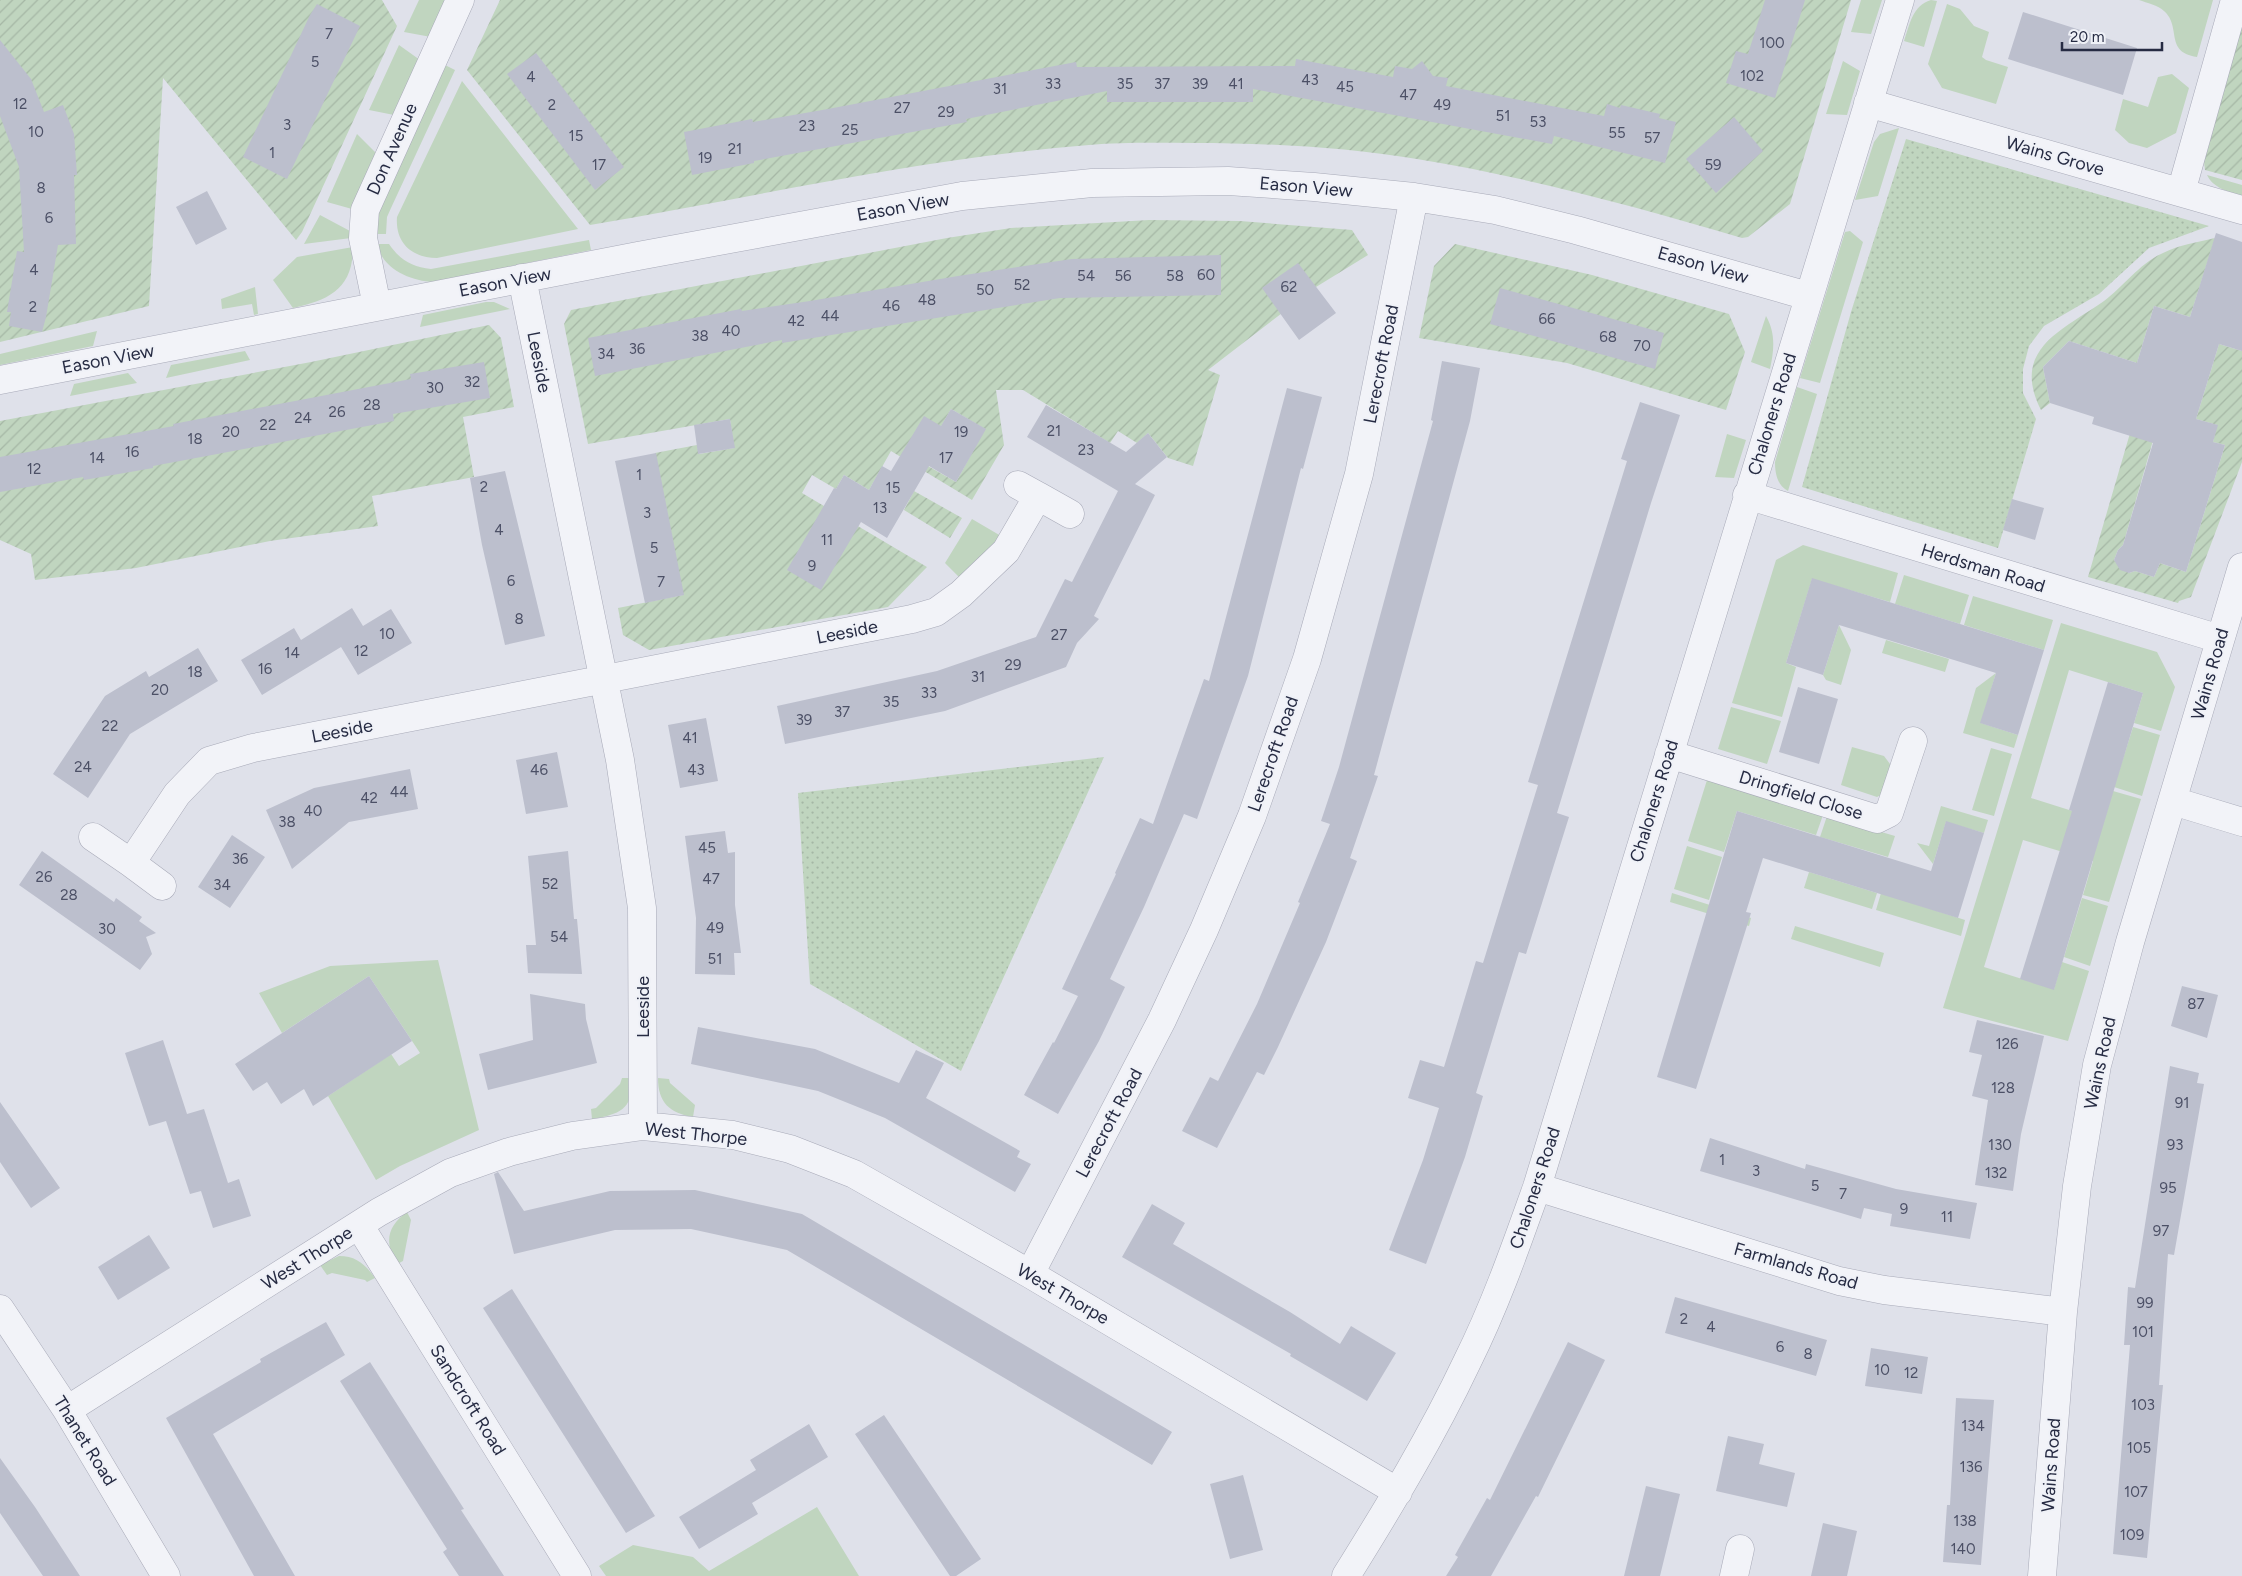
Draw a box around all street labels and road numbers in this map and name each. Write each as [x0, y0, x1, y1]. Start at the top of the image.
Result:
street label: Don Avenue [362, 100, 422, 198]
street label: Wains Grove [2003, 131, 2107, 181]
street label: Eason View [1258, 172, 1354, 202]
street label: Eason View [855, 188, 951, 226]
street label: Eason View [1655, 242, 1751, 288]
street label: Eason View [457, 262, 553, 302]
street label: Lerecroft Road [1359, 303, 1403, 425]
street label: Leeside [522, 329, 556, 395]
street label: Eason View [60, 339, 156, 379]
street label: Chaloners Road [1743, 350, 1801, 478]
street label: Herdsman Road [1918, 539, 2048, 597]
street label: Leeside [814, 615, 880, 649]
street label: Wains Road [2186, 626, 2234, 722]
street label: Lerecroft Road [1243, 693, 1303, 815]
street label: Leeside [309, 714, 375, 748]
street label: Chaloners Road [1625, 737, 1683, 865]
street label: Dringfield Close [1736, 766, 1866, 824]
street label: Leeside [632, 976, 654, 1038]
street label: Wains Road [2079, 1015, 2121, 1111]
street label: Lerecroft Road [1071, 1065, 1147, 1181]
street label: West Thorpe [644, 1118, 749, 1150]
street label: Chaloners Road [1505, 1124, 1565, 1252]
street label: West Thorpe [258, 1221, 357, 1295]
street label: Farmlands Road [1731, 1238, 1861, 1294]
street label: West Thorpe [1013, 1259, 1113, 1329]
street label: Sandcroft Road [425, 1341, 511, 1459]
street label: Thanet Road [49, 1392, 121, 1490]
street label: Wains Road [2037, 1417, 2065, 1513]

